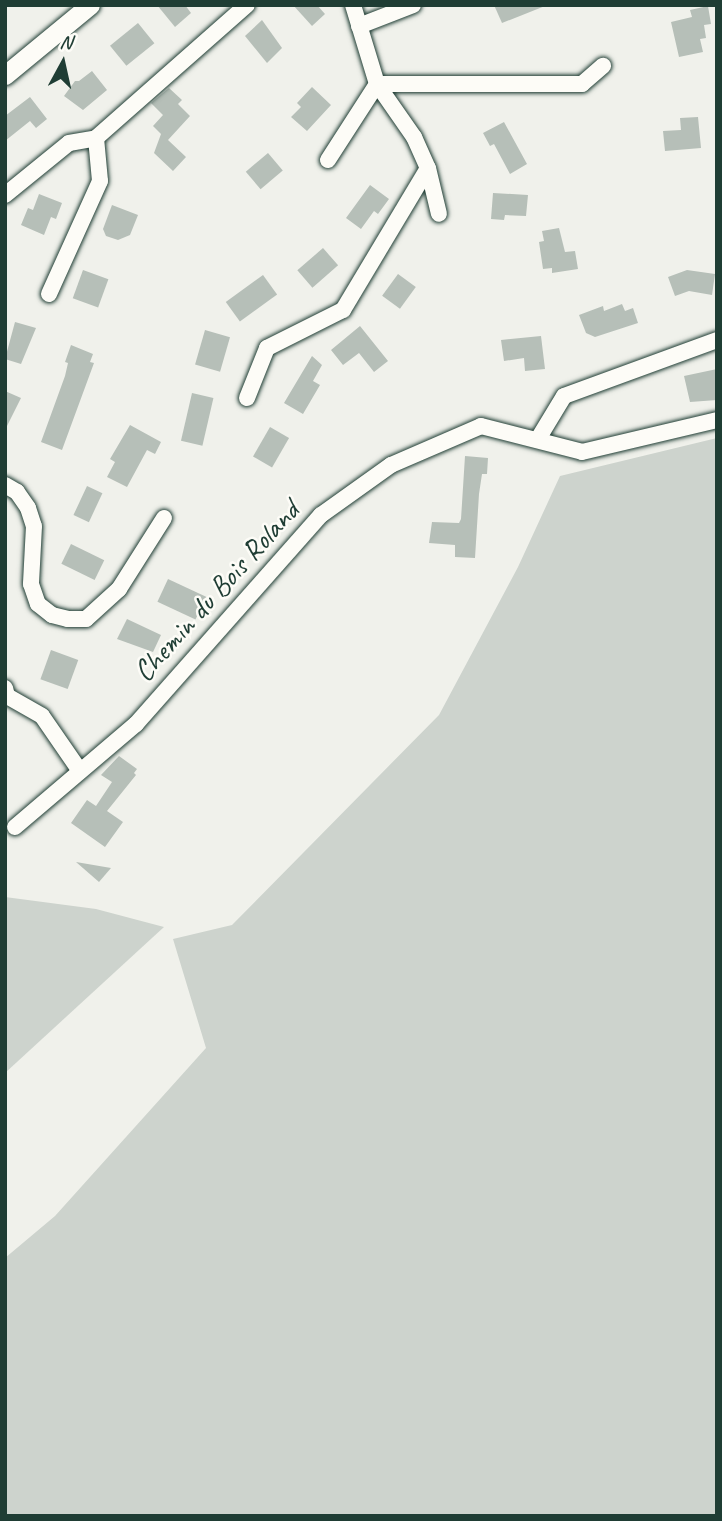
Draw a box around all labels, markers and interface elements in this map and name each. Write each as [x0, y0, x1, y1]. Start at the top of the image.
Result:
north arrow [28, 28, 98, 98]
text: N [58, 30, 73, 55]
street label: Chemin du Bois Roland [126, 493, 306, 689]

